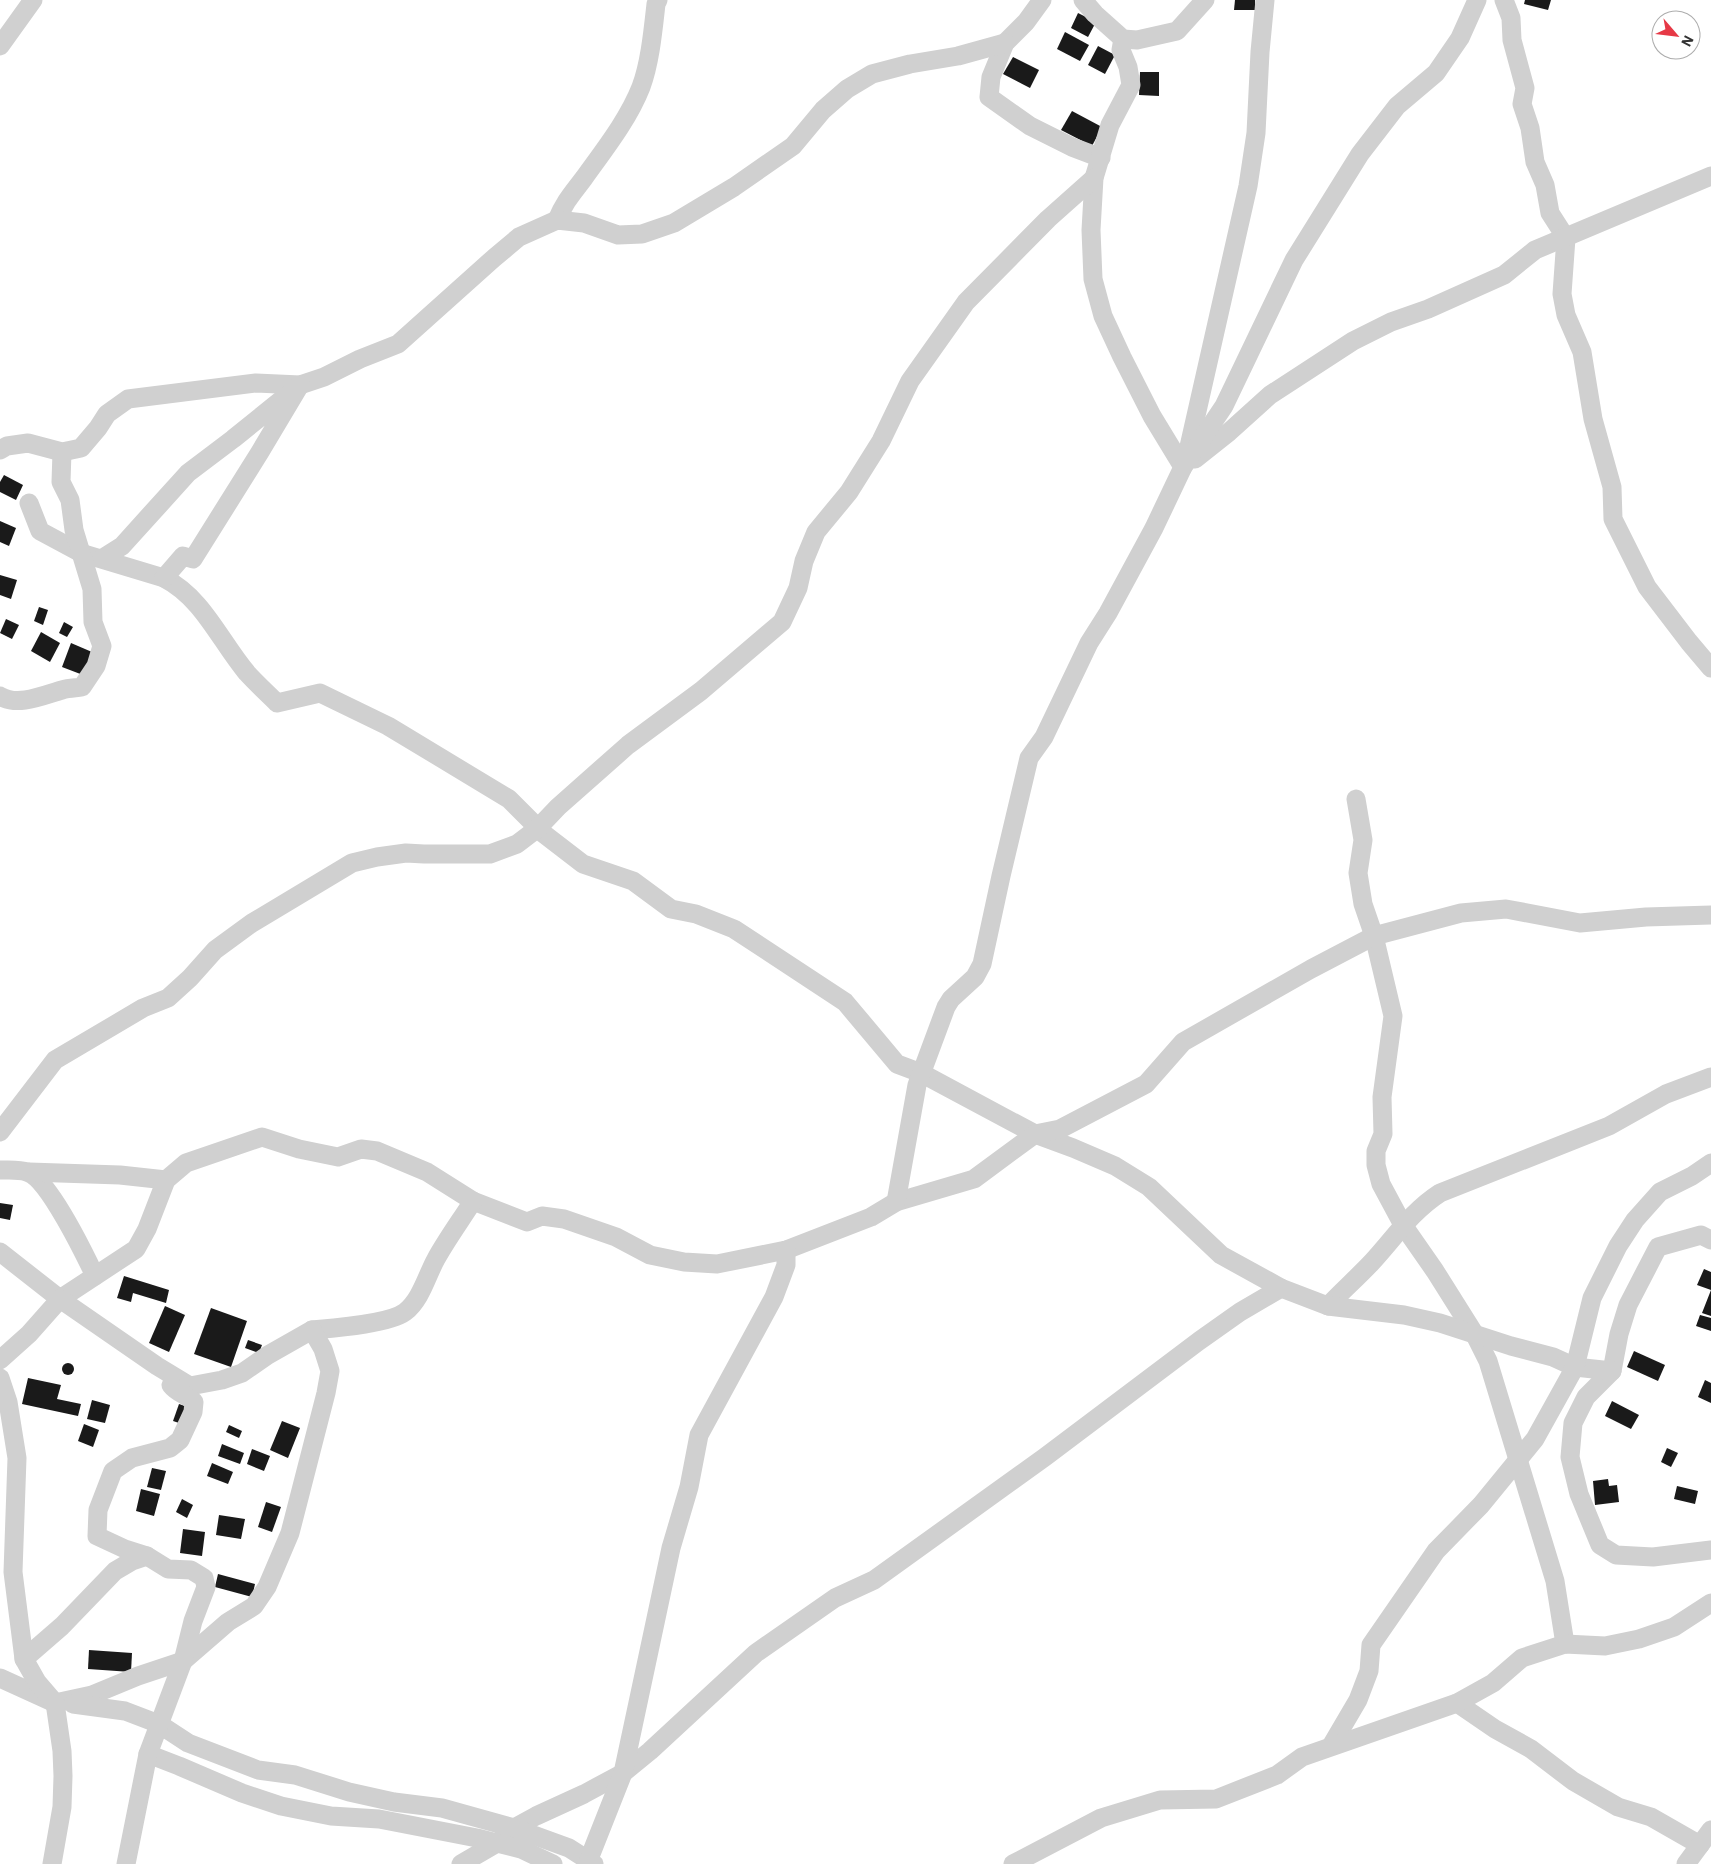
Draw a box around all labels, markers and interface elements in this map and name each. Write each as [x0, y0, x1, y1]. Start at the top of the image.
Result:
north arrow [1651, 10, 1701, 60]
text: N [1677, 32, 1698, 50]

